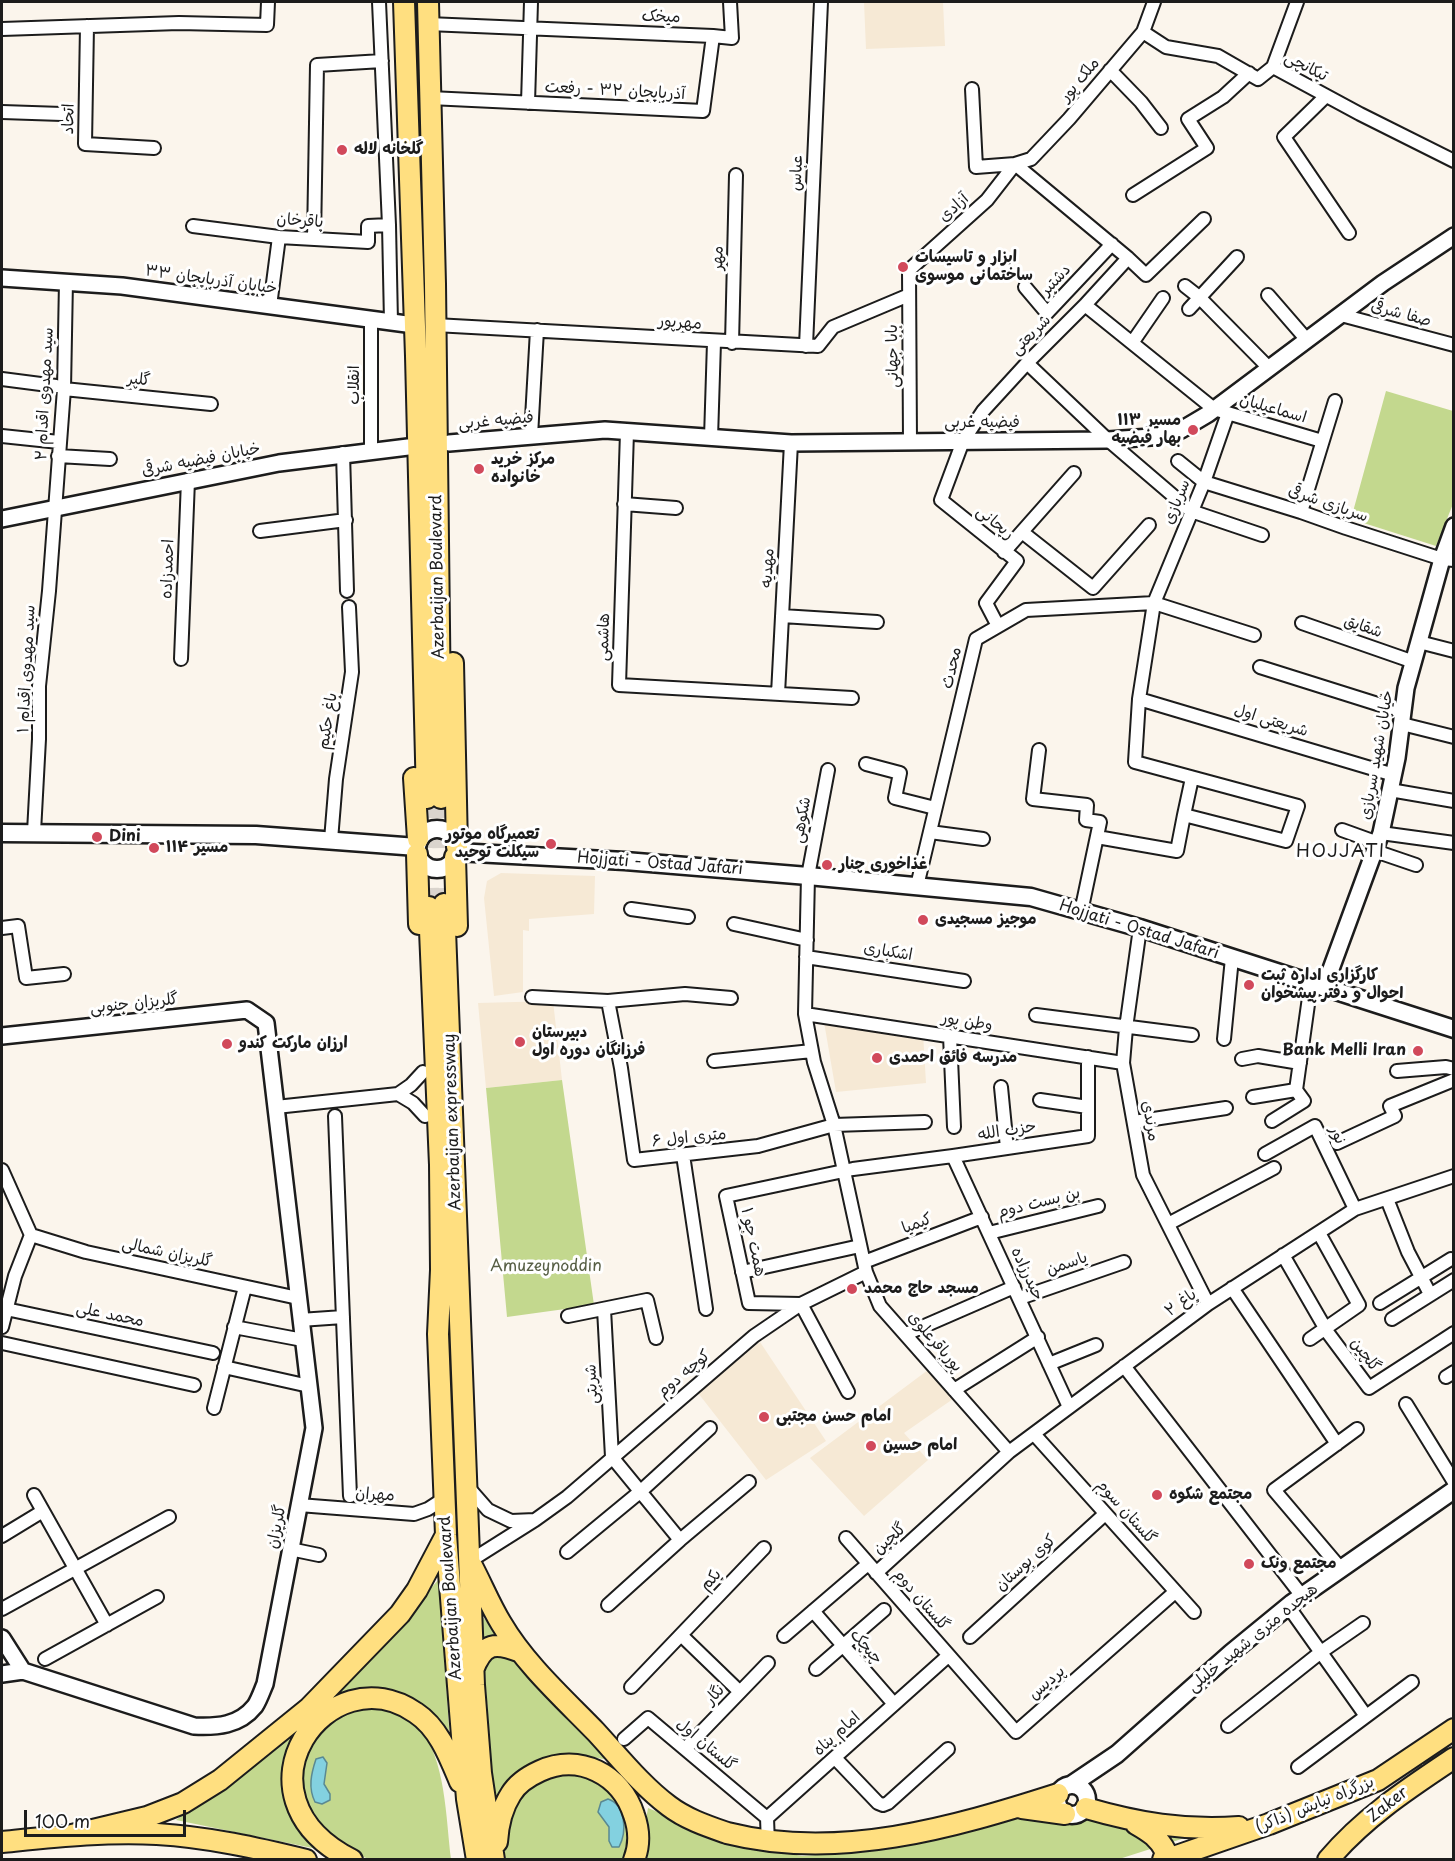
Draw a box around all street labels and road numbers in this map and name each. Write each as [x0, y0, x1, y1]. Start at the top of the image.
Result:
street label: میخک [641, 7, 681, 27]
street label: تیکانچی [1281, 48, 1331, 86]
street label: ملک پور [1056, 54, 1104, 106]
street label: آذربایجان ۳۲ - رفعت [544, 78, 686, 104]
street label: اتحاد [59, 103, 79, 135]
street label: عباس [786, 155, 808, 191]
street label: آزادی [935, 190, 973, 226]
street label: باقرخان [276, 210, 324, 232]
street label: مهر [708, 246, 728, 270]
street label: دشتبر [1037, 260, 1075, 300]
street label: خیابان آذربایجان ۳۳ [144, 261, 278, 299]
street label: صفا شرقی [1369, 297, 1433, 331]
street label: شریعتی [1007, 311, 1055, 359]
street label: مهرپور [658, 312, 702, 334]
street label: بابا جهانی [883, 324, 903, 388]
street label: سید مهدوی اقدام ۲ [32, 327, 58, 461]
street label: انقلاب [345, 365, 365, 405]
street label: گلپر [127, 369, 151, 391]
street label: اسماعیلیان [1237, 390, 1309, 428]
street label: فیضیه غربی [458, 408, 534, 434]
street label: فیضیه غربی [944, 413, 1020, 433]
street label: خیابان فیضیه شرقی [140, 439, 262, 481]
street label: سربازی [1159, 477, 1195, 527]
street label: سربازی شرقی [1286, 481, 1370, 527]
street label: Azerbaijan Boulevard [427, 495, 449, 659]
street label: ریحانی [972, 502, 1018, 544]
street label: احمدزاده [157, 539, 179, 599]
street label: مهدیه [757, 548, 779, 588]
street label: سید مهدوی اقدام ۱ [14, 604, 40, 734]
street label: شقایق [1341, 612, 1385, 642]
street label: هاشمی [594, 613, 614, 661]
street label: محدث [938, 645, 966, 691]
street label: خیابان شهید سربازی [1356, 689, 1398, 821]
street label: باغ حکیم [314, 691, 342, 751]
street label: شریعتی اول [1232, 701, 1310, 741]
street label: شکوهی [788, 795, 816, 845]
street label: Hojjati - Ostad Jafari [576, 849, 744, 879]
street label: Hojjati - Ostad Jafari [1057, 896, 1221, 964]
street label: اشکباری [862, 939, 914, 965]
street label: گلریزان جنوبی [89, 990, 179, 1018]
street label: وطن پور [940, 1008, 994, 1036]
street label: Azerbaijan expressway [440, 1033, 466, 1211]
street label: مرندی [1137, 1099, 1163, 1143]
street label: حزب الله [976, 1117, 1038, 1145]
street label: نور [1324, 1122, 1350, 1148]
street label: ۶ متری اول [651, 1125, 727, 1151]
street label: بن بست دوم [996, 1183, 1082, 1223]
street label: همت جو ۱ [736, 1206, 770, 1278]
street label: کیمیا [899, 1210, 935, 1238]
street label: گلریزان شمالی [120, 1234, 214, 1272]
street label: حیدرزاده [1006, 1244, 1048, 1304]
street label: یاسمن [1044, 1248, 1090, 1280]
street label: باغ ۲ [1161, 1285, 1201, 1321]
street label: محمد علی [74, 1298, 146, 1332]
street label: پورباقرعلوی [904, 1308, 966, 1376]
street label: گلچین [1346, 1334, 1384, 1376]
street label: کوچه دوم [653, 1346, 715, 1402]
street label: شربتی [581, 1364, 603, 1404]
street label: گلستان سوم [1092, 1476, 1160, 1548]
street label: مهران [355, 1484, 395, 1506]
street label: گلریزان [263, 1503, 291, 1551]
street label: Azerbaijan Boulevard [436, 1515, 466, 1681]
street label: گلچین [869, 1519, 911, 1559]
street label: کوی بوستان [992, 1531, 1060, 1595]
street label: یکم [696, 1565, 726, 1595]
street label: گلستان دوم [889, 1565, 953, 1635]
street label: هیجده متری شهید خلیلی [1184, 1580, 1322, 1696]
street label: چیچک [846, 1625, 886, 1669]
street label: پردیس [1025, 1662, 1069, 1704]
street label: نگار [701, 1681, 729, 1709]
street label: امام پناه [810, 1708, 864, 1760]
street label: گلستان اول [672, 1715, 740, 1775]
street label: بزرگراه نیایش (ذاکر) [1253, 1772, 1377, 1838]
street label: Zaker [1364, 1783, 1412, 1827]

